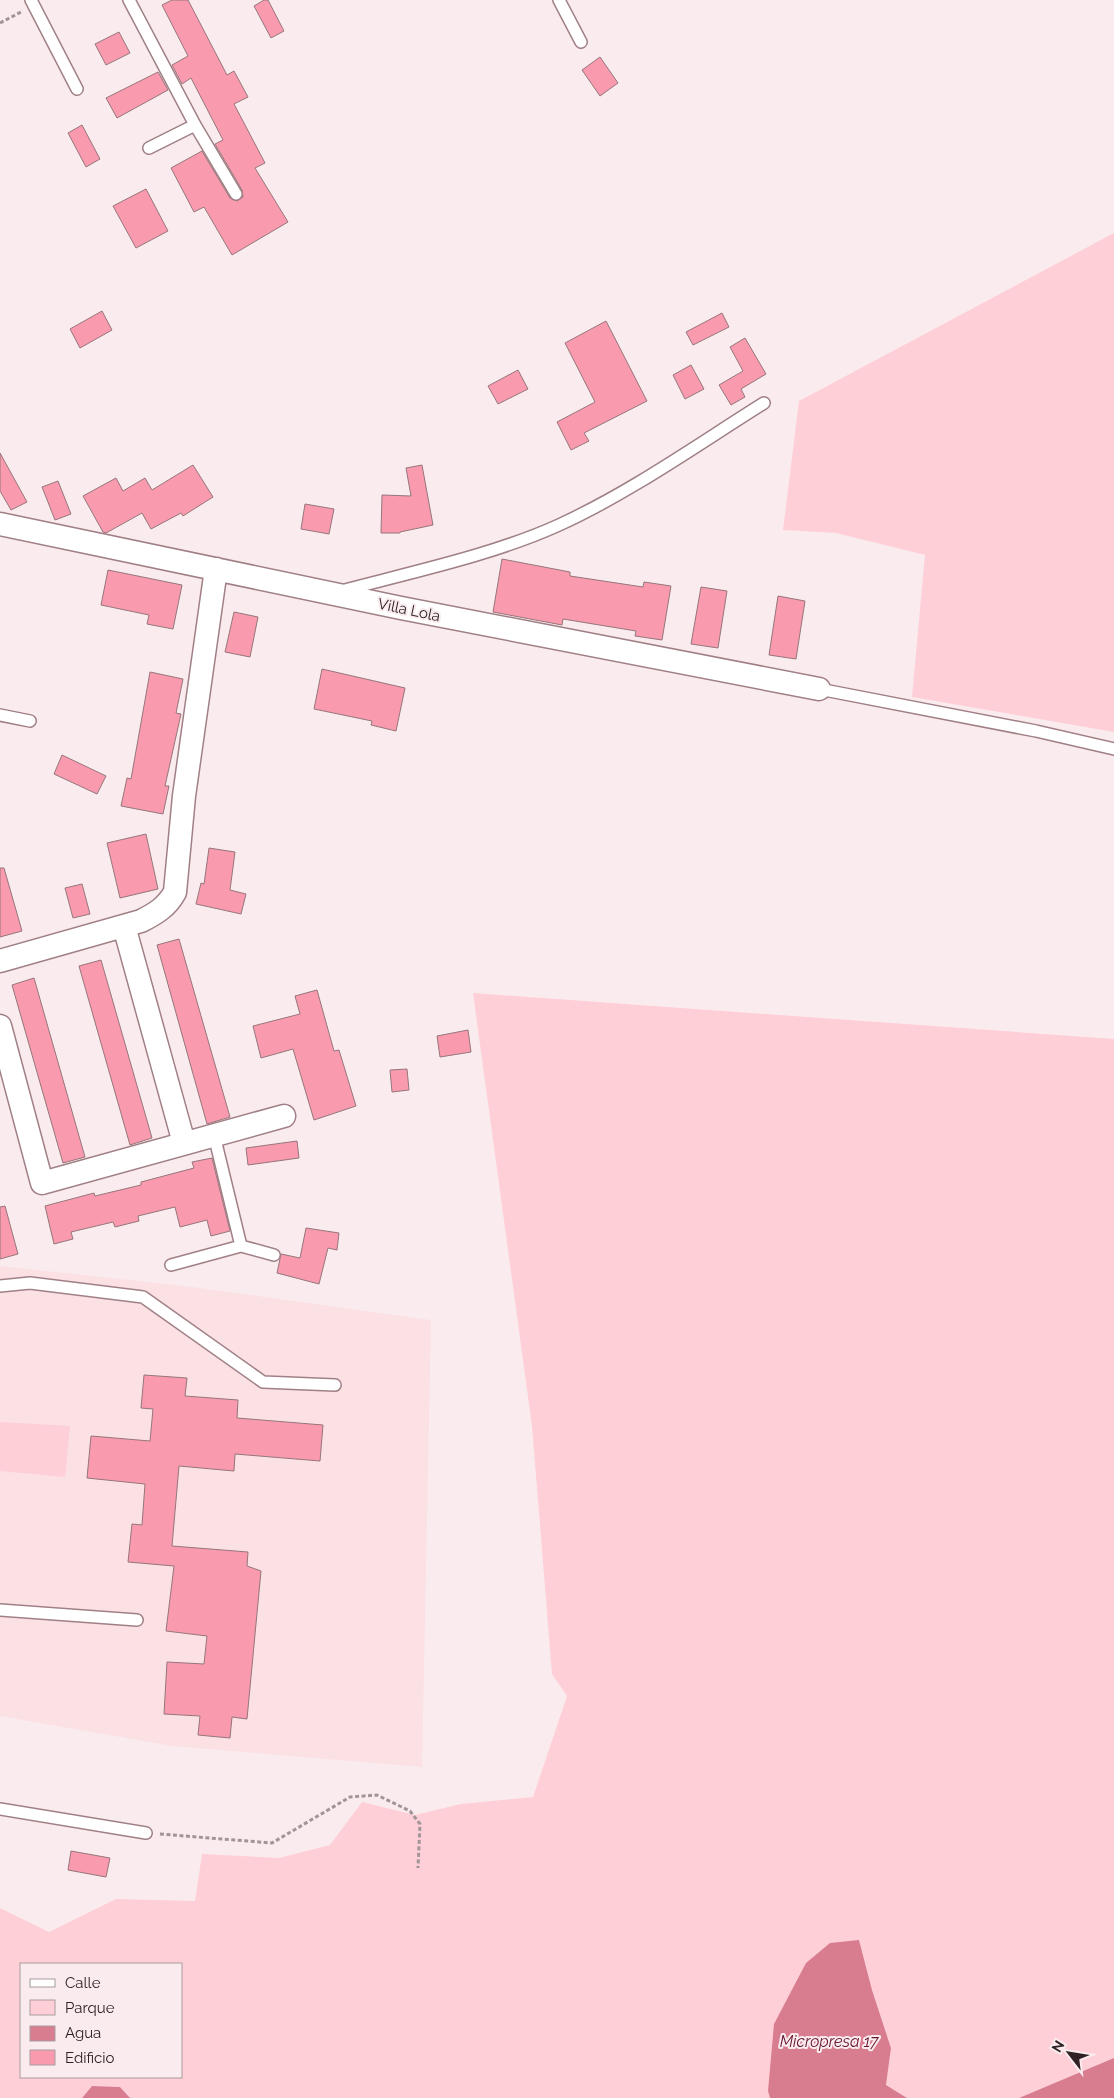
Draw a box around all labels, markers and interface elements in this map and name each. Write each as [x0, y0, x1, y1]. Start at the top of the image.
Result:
street label: Villa Lola [376, 595, 442, 625]
legend [20, 1963, 182, 2078]
text: Calle [65, 1974, 101, 1992]
text: Parque [65, 1999, 115, 2017]
text: Agua [65, 2024, 101, 2042]
north arrow [1044, 2028, 1094, 2078]
water label: Micropresa 17 [780, 2032, 879, 2051]
text: N [1048, 2038, 1067, 2055]
text: Edificio [65, 2049, 115, 2067]

